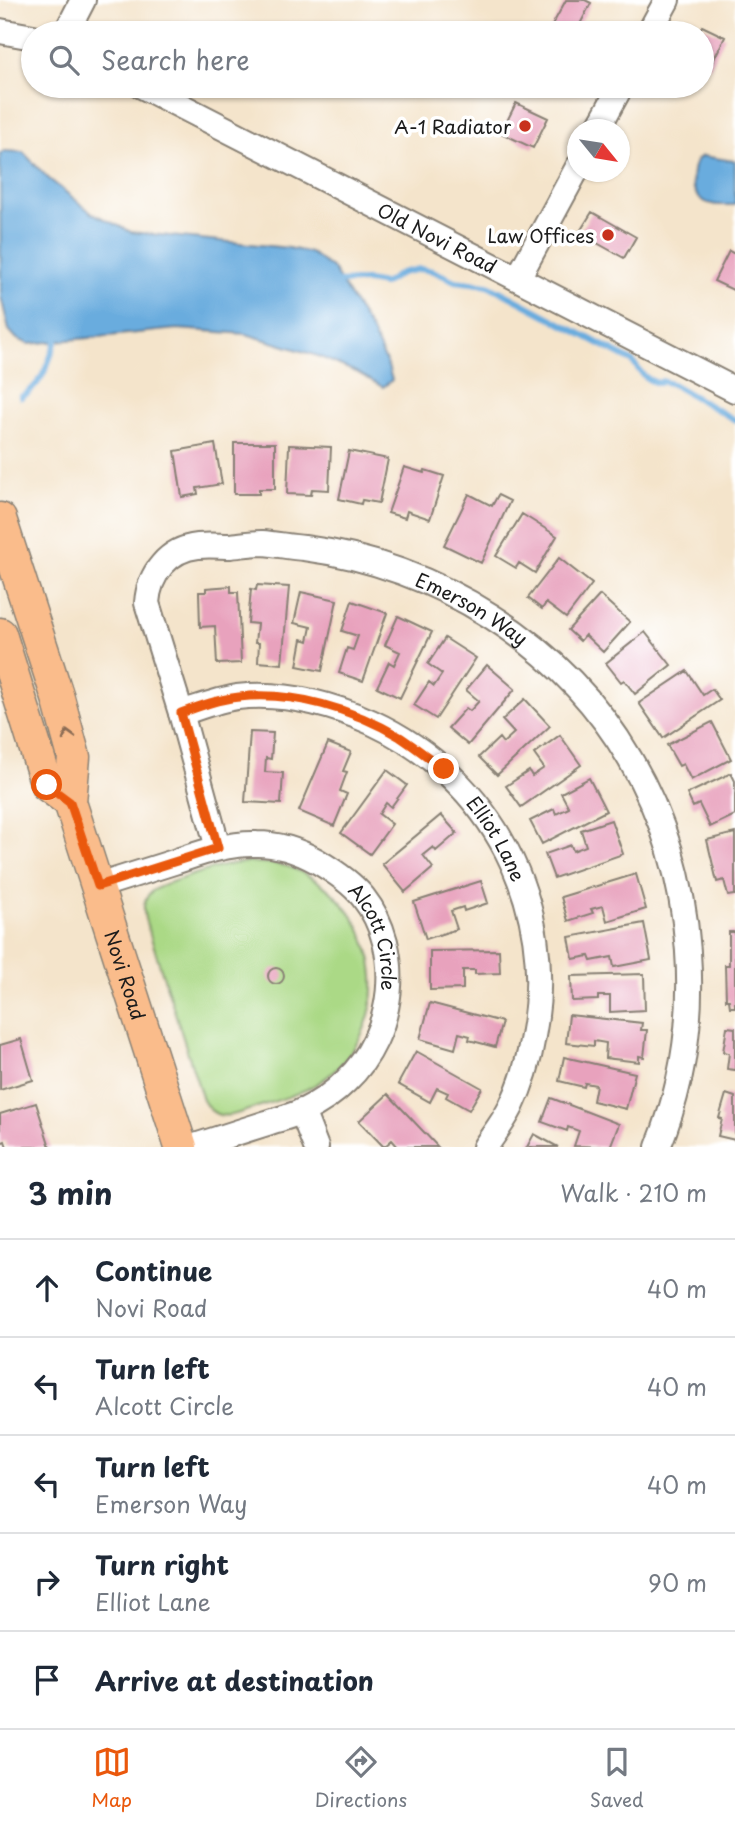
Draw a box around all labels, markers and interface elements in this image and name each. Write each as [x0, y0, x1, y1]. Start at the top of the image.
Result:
search box [21, 21, 714, 98]
text: Search here [101, 40, 250, 79]
icon: search [45, 41, 83, 79]
place label: A-1 Radiator [394, 112, 512, 140]
marker: A-1 Radiator [517, 118, 533, 134]
north arrow [567, 119, 630, 182]
street label: Old Novi Road [373, 195, 502, 280]
place label: Law Offices [487, 221, 594, 249]
marker: Law Offices [600, 227, 616, 243]
street label: Emerson Way [412, 565, 534, 652]
one-way arrow [62, 729, 76, 741]
route end [428, 753, 459, 784]
route start [31, 769, 62, 800]
street label: Elliot Lane [461, 789, 533, 885]
street label: Alcott Circle [343, 876, 403, 992]
street label: Novi Road [98, 926, 153, 1023]
text: 3 min [28, 1170, 113, 1215]
text: Walk · 210 m [560, 1175, 707, 1210]
text: Continue [95, 1251, 212, 1290]
icon: ahead [28, 1269, 66, 1307]
text: 40 m [647, 1271, 707, 1306]
text: Novi Road [95, 1290, 207, 1325]
text: Turn left [95, 1349, 210, 1388]
icon: left [28, 1367, 66, 1405]
text: 40 m [647, 1369, 707, 1404]
text: Alcott Circle [95, 1388, 234, 1423]
text: Turn left [95, 1447, 210, 1486]
icon: left [28, 1465, 66, 1503]
text: 40 m [647, 1467, 707, 1502]
text: Emerson Way [95, 1486, 247, 1521]
text: Turn right [95, 1545, 229, 1584]
icon: right [28, 1563, 66, 1601]
text: 90 m [648, 1565, 707, 1600]
text: Elliot Lane [95, 1584, 211, 1619]
icon: arrive [28, 1661, 66, 1699]
text: Arrive at destination [95, 1661, 374, 1700]
tab: Map [91, 1743, 132, 1813]
tab: Directions [315, 1743, 407, 1813]
tab: Saved [590, 1743, 644, 1813]

